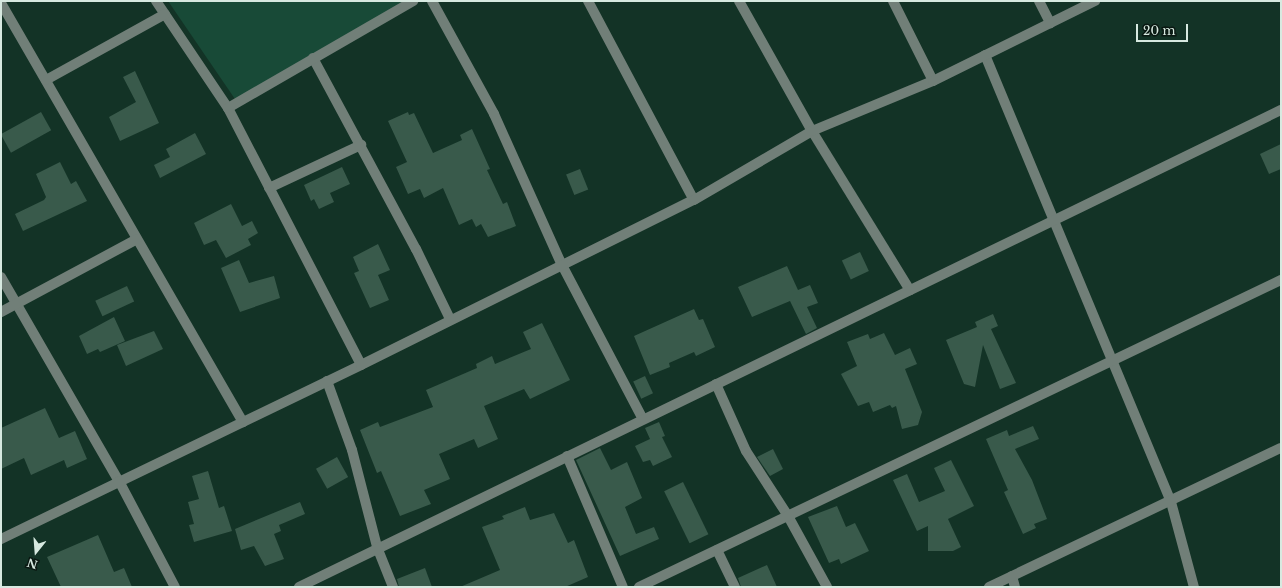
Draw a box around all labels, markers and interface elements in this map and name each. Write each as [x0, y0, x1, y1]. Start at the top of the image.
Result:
scale bar [1138, 16, 1190, 42]
text: 20 m [1143, 23, 1175, 38]
north arrow [16, 532, 56, 572]
text: N [25, 555, 39, 572]

